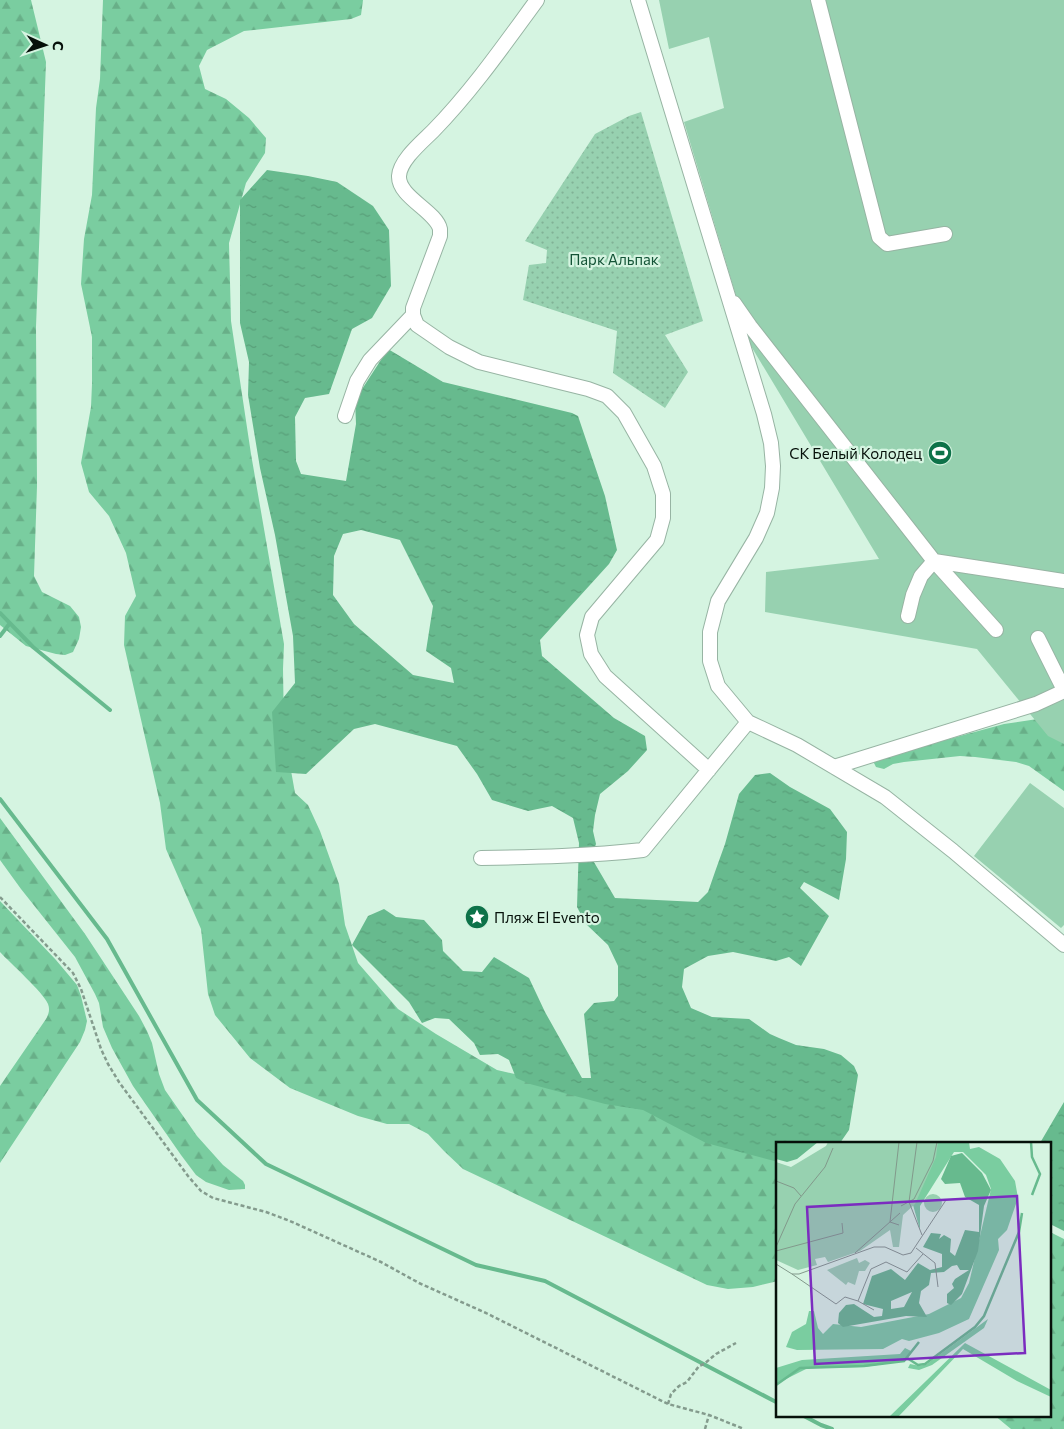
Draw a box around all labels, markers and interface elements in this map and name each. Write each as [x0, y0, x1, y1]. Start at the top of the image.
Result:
north arrow [20, 20, 70, 70]
text: С [50, 40, 67, 51]
park label: Парк Альпак [569, 250, 659, 268]
sports icon: СК Белый Колодец [927, 440, 953, 466]
place label: СК Белый Колодец [789, 444, 922, 462]
place icon: Пляж El Evento [464, 904, 490, 930]
place label: Пляж El Evento [494, 908, 600, 926]
inset map [776, 1142, 1052, 1416]

